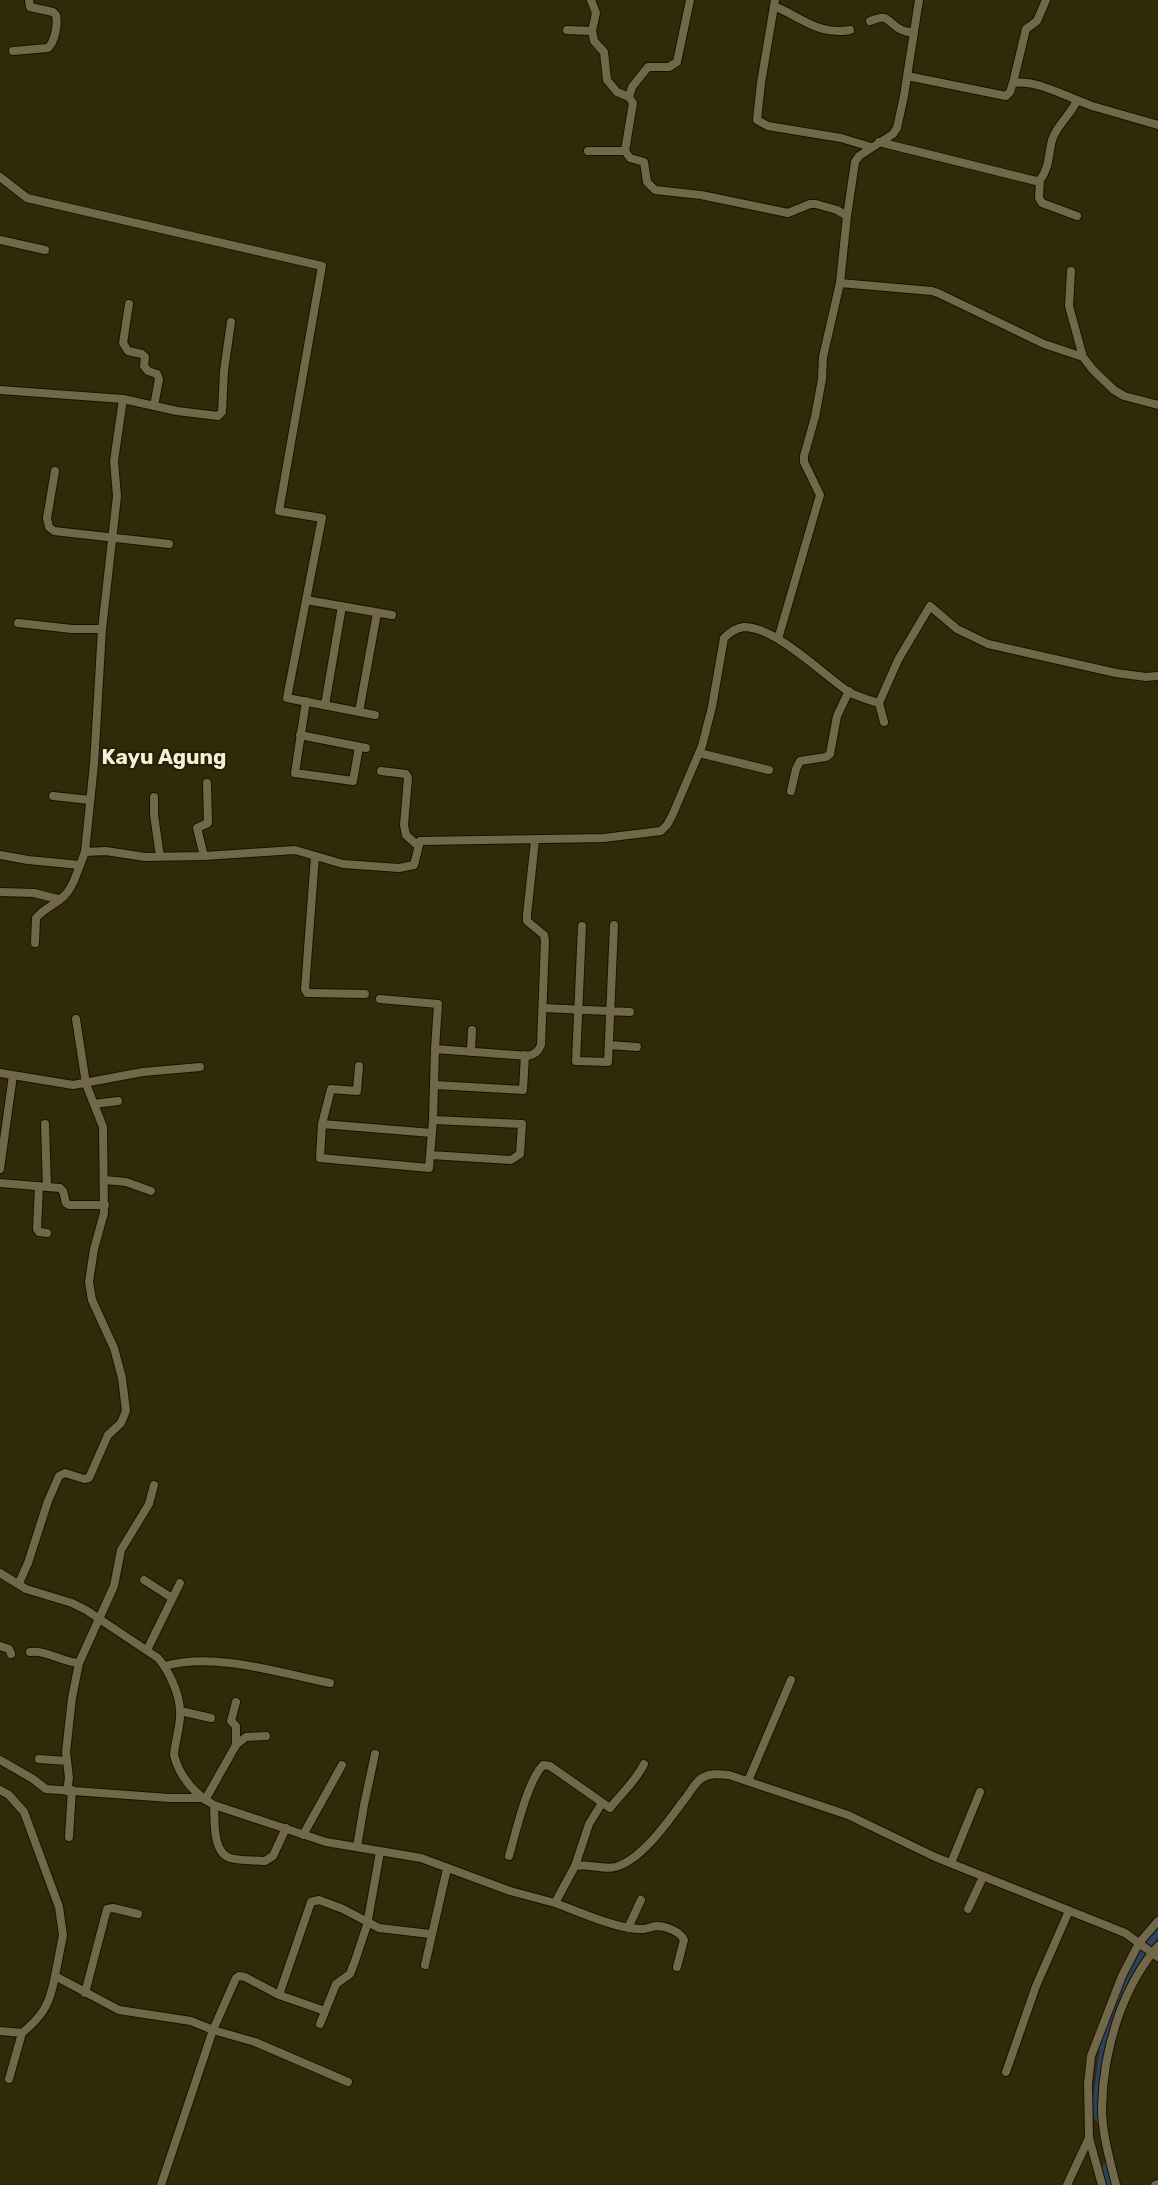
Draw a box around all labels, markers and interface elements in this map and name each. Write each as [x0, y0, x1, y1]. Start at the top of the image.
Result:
district label: Kayu Agung [102, 745, 226, 771]

